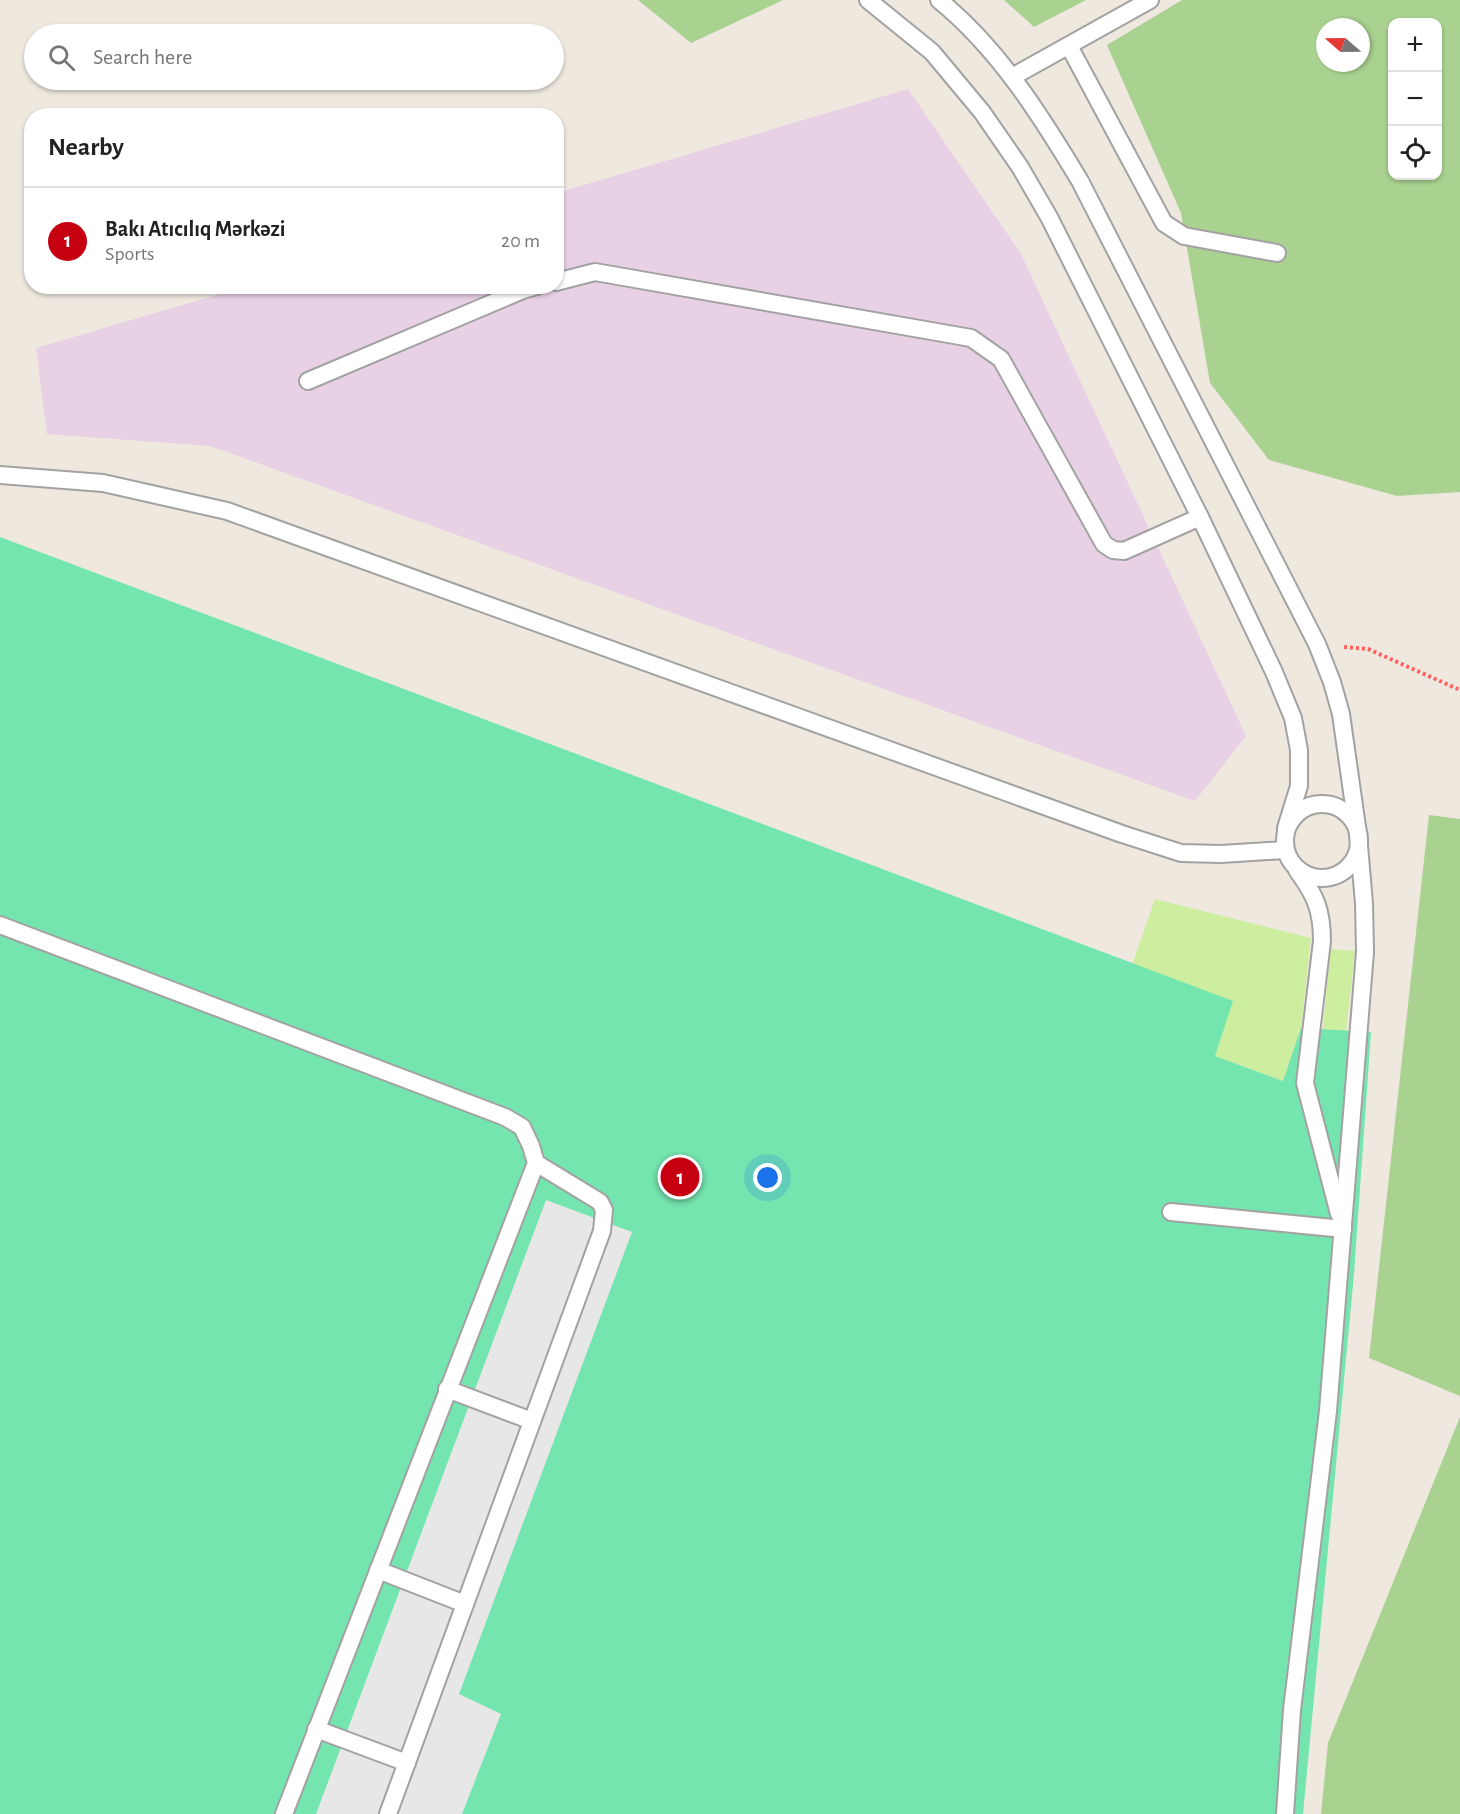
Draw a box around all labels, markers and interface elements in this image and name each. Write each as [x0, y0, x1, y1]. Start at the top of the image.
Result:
north arrow [1316, 18, 1370, 72]
map controls [1388, 18, 1442, 180]
button: + [1388, 18, 1442, 72]
search box [24, 24, 564, 90]
icon: search [45, 41, 78, 74]
text: Search here [93, 46, 192, 68]
button: − [1388, 72, 1442, 126]
button: locate [1388, 126, 1442, 180]
text: Nearby [48, 134, 124, 160]
text: Bakı Atıcılıq Mərkəzi [105, 218, 286, 240]
text: 1 [64, 231, 71, 251]
text: 20 m [501, 231, 540, 251]
text: Sports [105, 244, 154, 264]
pin: 1 [660, 1154, 700, 1200]
your location [753, 1163, 782, 1192]

